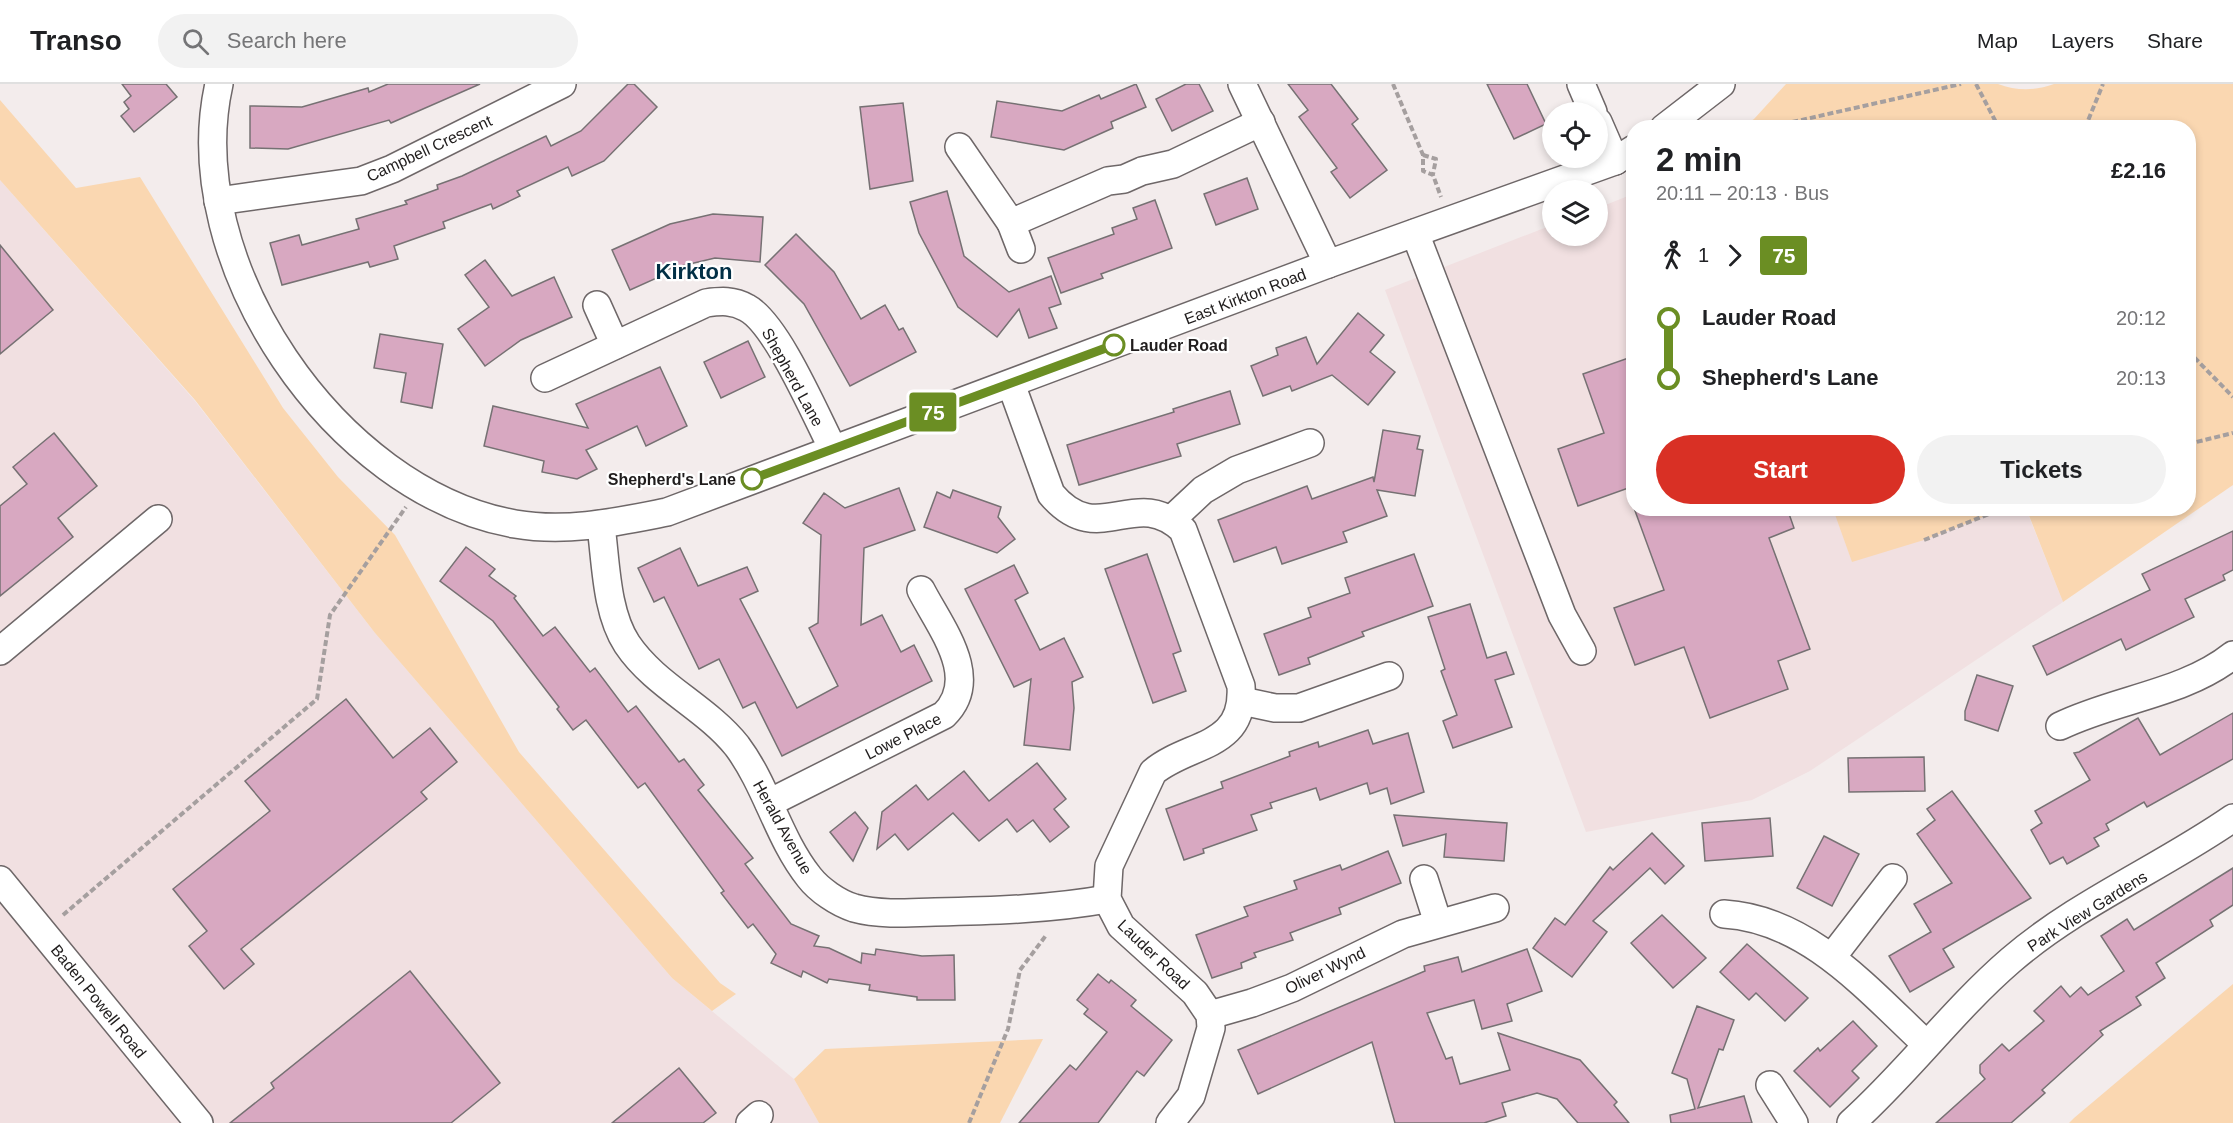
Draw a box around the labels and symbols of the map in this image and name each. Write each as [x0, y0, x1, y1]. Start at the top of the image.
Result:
street label: Campbell Crescent [364, 112, 495, 185]
district label: Kirkton [656, 259, 733, 284]
street label: East Kirkton Road [1182, 265, 1308, 328]
street label: Shepherd Lane [759, 325, 827, 429]
marker: Lauder Road [1103, 334, 1125, 356]
place label: Lauder Road [1130, 337, 1228, 354]
line badge: 75 [906, 392, 960, 432]
marker: Shepherd's Lane [741, 468, 763, 490]
place label: Shepherd's Lane [608, 471, 736, 488]
street label: Lowe Place [863, 710, 944, 763]
street label: Herald Avenue [750, 777, 815, 877]
street label: Park View Gardens [2024, 868, 2150, 955]
street label: Lauder Road [1114, 916, 1193, 993]
street label: Baden Powell Road [48, 941, 149, 1061]
street label: Oliver Wynd [1282, 944, 1368, 997]

